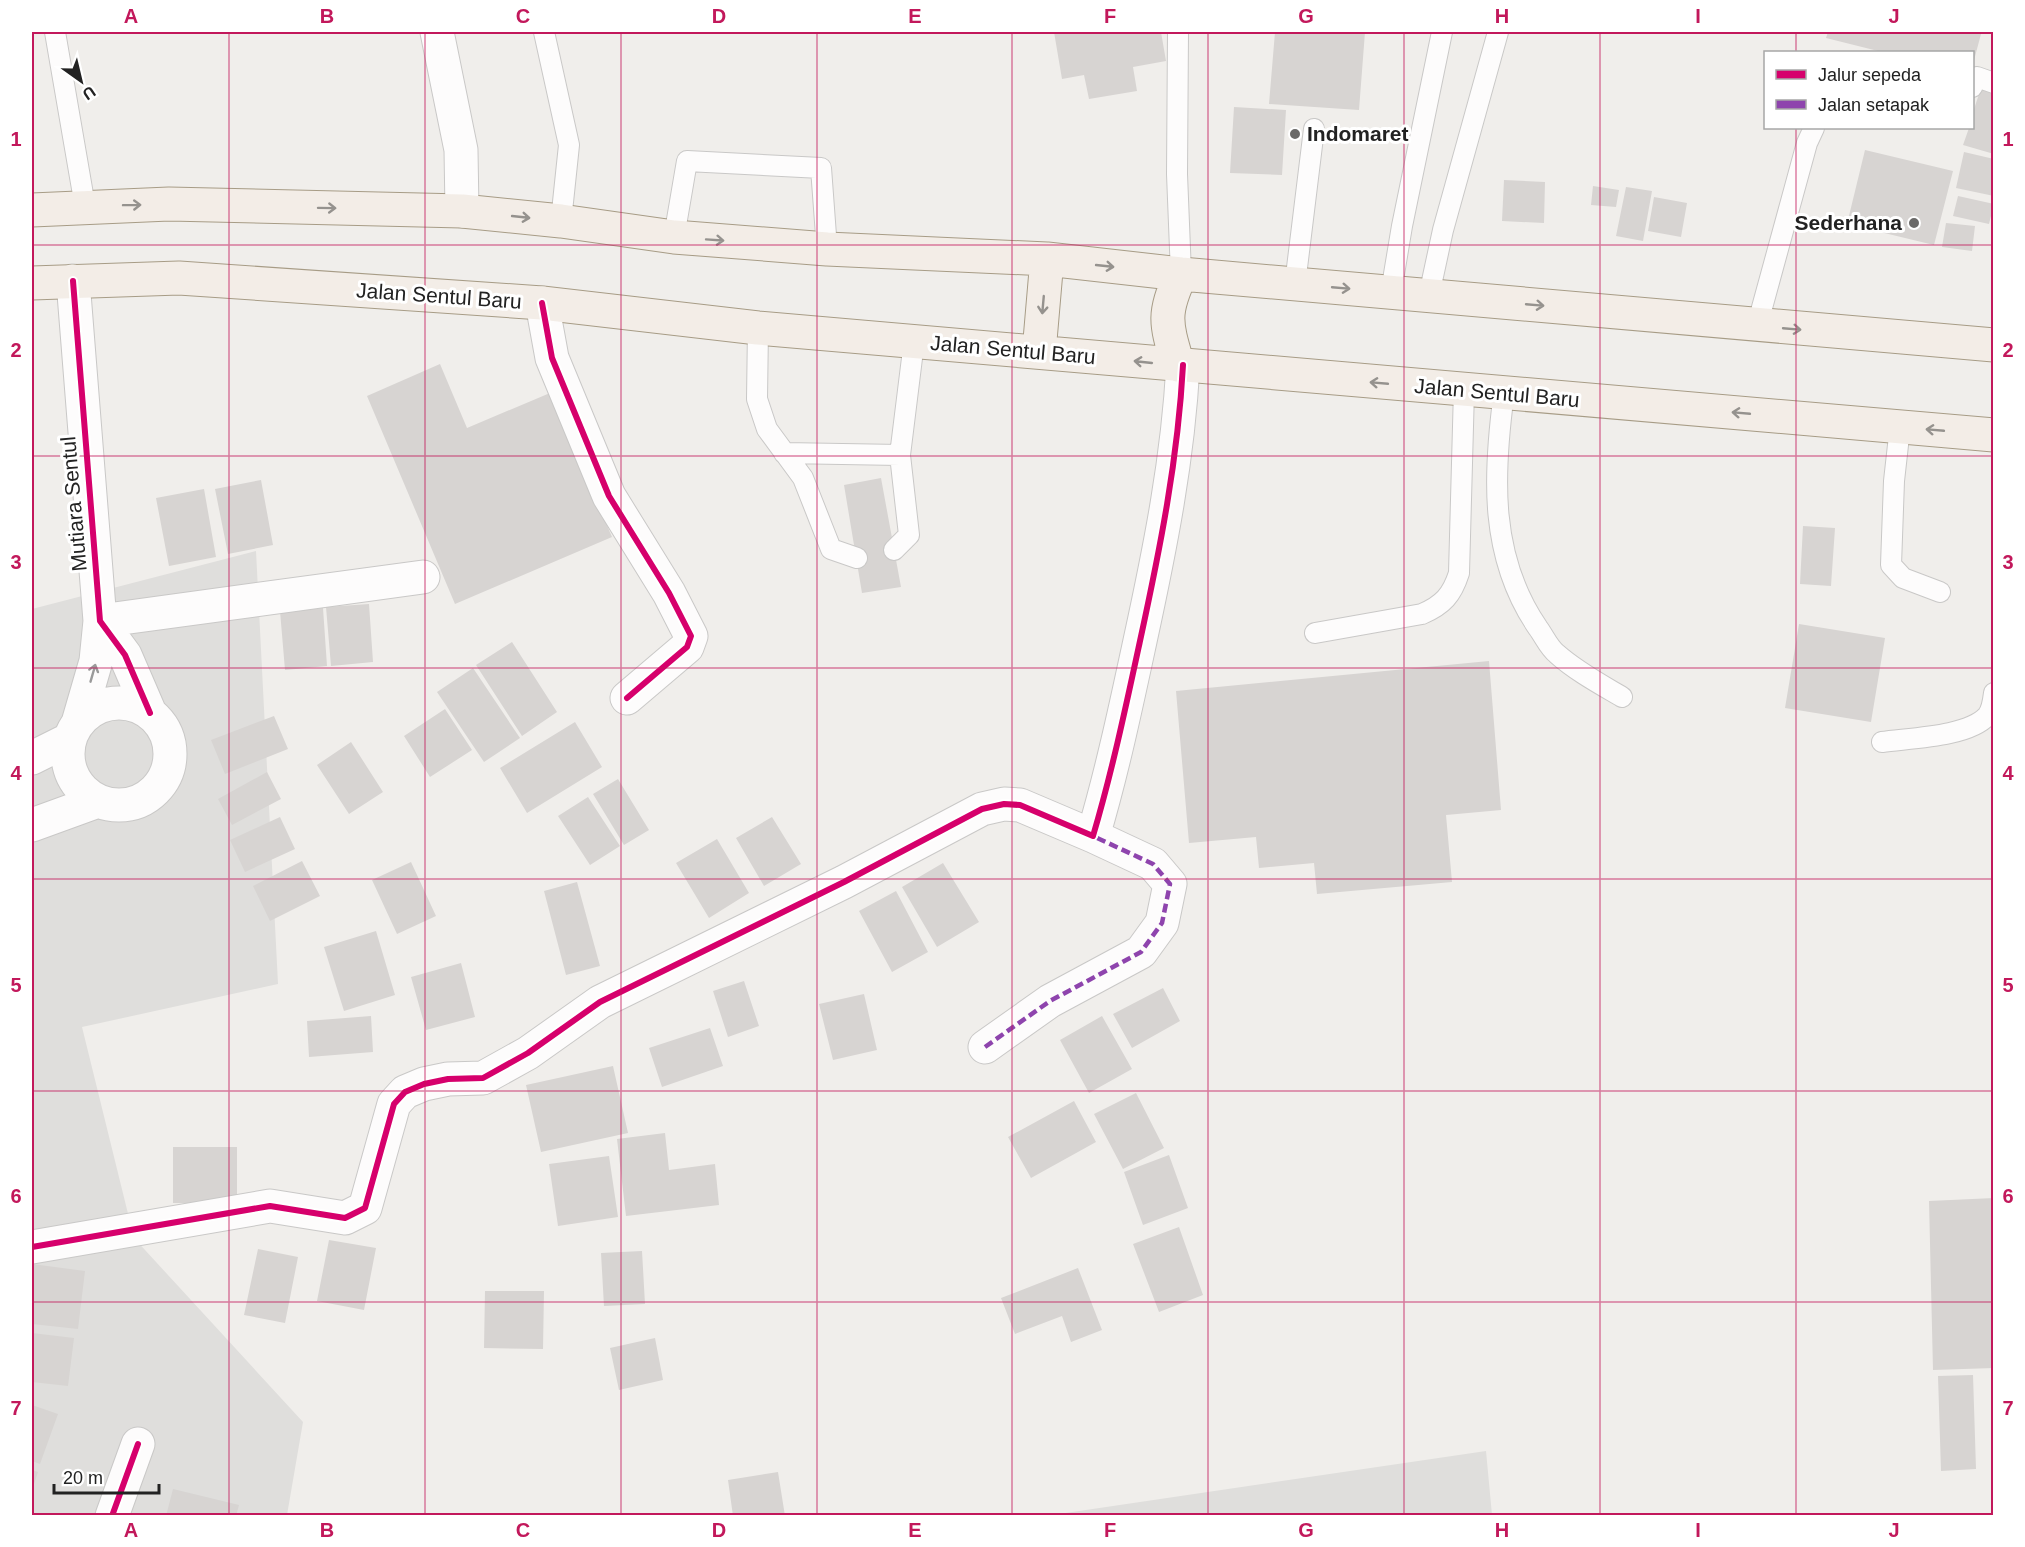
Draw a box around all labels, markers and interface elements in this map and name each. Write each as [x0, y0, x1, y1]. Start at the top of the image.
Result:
text: A [124, 5, 138, 27]
text: B [320, 5, 334, 27]
text: C [516, 5, 530, 27]
text: D [712, 5, 726, 27]
text: E [908, 5, 922, 27]
text: F [1104, 5, 1116, 27]
text: G [1298, 5, 1314, 27]
text: H [1495, 5, 1509, 27]
text: I [1695, 5, 1701, 27]
text: J [1888, 5, 1900, 27]
north arrow [51, 51, 111, 111]
legend [1764, 51, 1974, 129]
text: Jalur sepeda [1818, 65, 1922, 85]
text: U [80, 83, 99, 103]
text: Jalan setapak [1818, 95, 1930, 115]
place label: Indomaret [1307, 122, 1409, 145]
marker: Indomaret [1288, 127, 1302, 141]
text: 1 [10, 128, 22, 150]
text: 1 [2002, 128, 2014, 150]
one-way arrow [121, 199, 141, 211]
one-way arrow [316, 202, 336, 214]
place label: Sederhana [1795, 211, 1902, 234]
one-way arrow [511, 212, 531, 223]
marker: Sederhana [1907, 216, 1921, 230]
one-way arrow [704, 235, 724, 246]
one-way arrow [1095, 260, 1114, 271]
street label: Jalan Sentul Baru [356, 278, 523, 313]
one-way arrow [1330, 283, 1350, 294]
one-way arrow [1037, 295, 1048, 315]
one-way arrow [1525, 300, 1545, 311]
one-way arrow [1782, 323, 1802, 334]
street label: Jalan Sentul Baru [929, 331, 1097, 368]
text: 2 [10, 339, 22, 361]
text: 2 [2002, 339, 2014, 361]
one-way arrow [1134, 356, 1154, 367]
street label: Jalan Sentul Baru [1413, 374, 1581, 411]
one-way arrow [1370, 377, 1390, 388]
one-way arrow [1731, 407, 1751, 418]
one-way arrow [1926, 424, 1946, 435]
street label: Mutiara Sentul [56, 436, 91, 572]
text: 3 [10, 551, 22, 573]
text: 3 [2002, 551, 2014, 573]
one-way arrow [88, 664, 99, 683]
text: 4 [10, 762, 22, 784]
text: 4 [2002, 762, 2014, 784]
text: 5 [10, 974, 22, 996]
text: 5 [2002, 974, 2014, 996]
text: 6 [10, 1185, 22, 1207]
text: 6 [2002, 1185, 2014, 1207]
text: 7 [10, 1397, 22, 1419]
text: 7 [2002, 1397, 2014, 1419]
scale bar [54, 1457, 159, 1495]
text: 20 m [63, 1468, 103, 1488]
text: A [124, 1519, 138, 1541]
text: B [320, 1519, 334, 1541]
text: C [516, 1519, 530, 1541]
text: D [712, 1519, 726, 1541]
text: E [908, 1519, 922, 1541]
text: F [1104, 1519, 1116, 1541]
text: G [1298, 1519, 1314, 1541]
text: H [1495, 1519, 1509, 1541]
text: I [1695, 1519, 1701, 1541]
text: J [1888, 1519, 1900, 1541]

